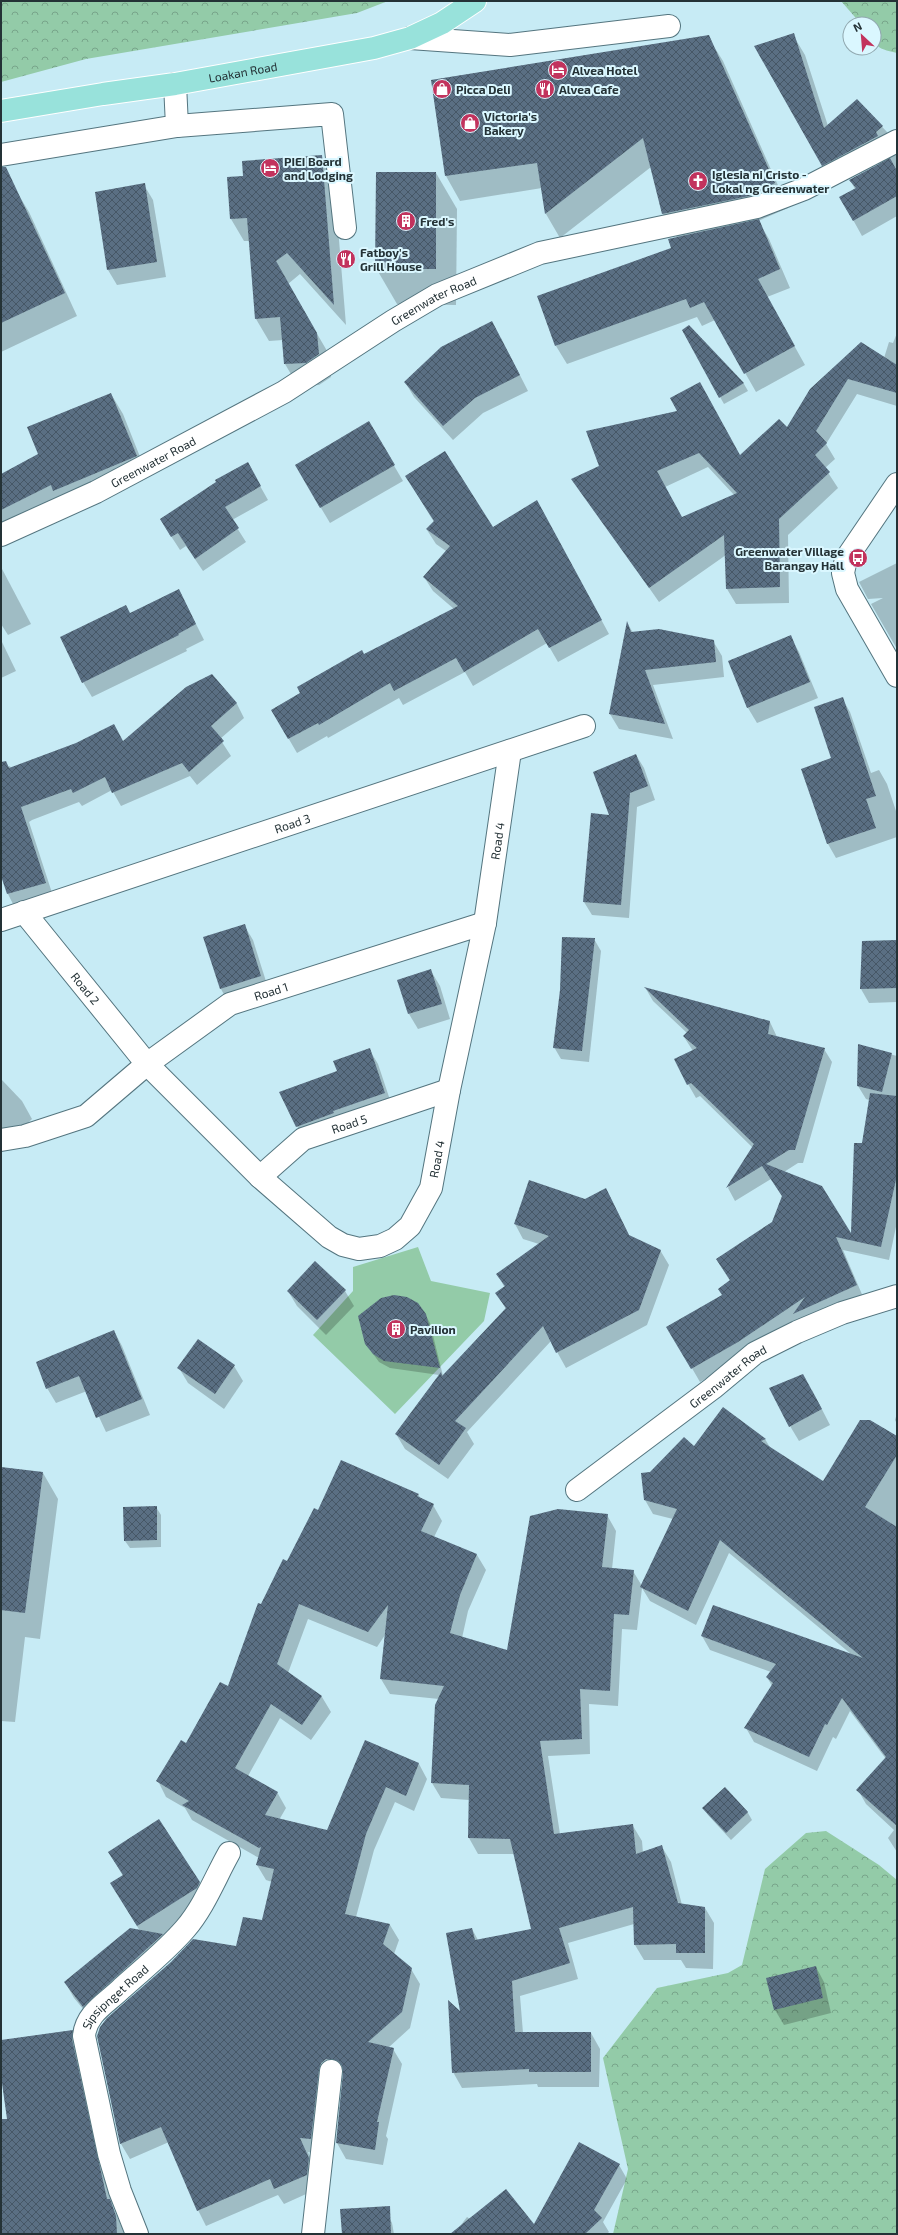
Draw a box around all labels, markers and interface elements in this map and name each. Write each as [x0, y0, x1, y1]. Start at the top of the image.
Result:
north arrow [842, 16, 882, 56]
text: N [851, 19, 864, 34]
street label: Loakan Road [207, 59, 278, 85]
hotel icon: Alvea Hotel [547, 59, 569, 81]
place label: Alvea Hotel [572, 63, 637, 77]
shop icon: Picca Deli [431, 78, 453, 100]
restaurant icon: Alvea Cafe [534, 78, 556, 100]
place label: Picca Deli [456, 82, 511, 96]
place label: Alvea Cafe [559, 82, 619, 96]
place label: Victoria's Bakery [484, 109, 537, 138]
shop icon: Victoria's Bakery [459, 112, 481, 134]
place label: PIEI Board and Lodging [284, 154, 353, 182]
hotel icon: PIEI Board and Lodging [259, 157, 281, 179]
place label: Iglesia ni Cristo - Lokal ng Greenwater [712, 167, 829, 195]
church icon: Iglesia ni Cristo - Lokal ng Greenwater [687, 170, 709, 192]
building icon: Fred's [395, 210, 417, 232]
place label: Fred's [420, 214, 454, 228]
place label: Fatboy's Grill House [360, 245, 422, 273]
restaurant icon: Fatboy's Grill House [335, 248, 357, 270]
street label: Greenwater Road [388, 273, 478, 328]
street label: Greenwater Road [108, 433, 198, 490]
place label: Greenwater Village Barangay Hall [735, 544, 844, 573]
bus stop icon: Greenwater Village Barangay Hall [847, 547, 869, 569]
street label: Road 3 [273, 811, 312, 836]
street label: Road 4 [487, 821, 507, 860]
street label: Road 2 [69, 969, 103, 1007]
street label: Road 1 [252, 979, 290, 1003]
street label: Road 5 [329, 1111, 369, 1136]
street label: Road 4 [426, 1139, 447, 1179]
building icon: Pavilion [385, 1318, 407, 1340]
place label: Pavilion [410, 1322, 456, 1336]
street label: Greenwater Road [686, 1342, 768, 1411]
street label: Sipsipnget Road [79, 1961, 151, 2031]

